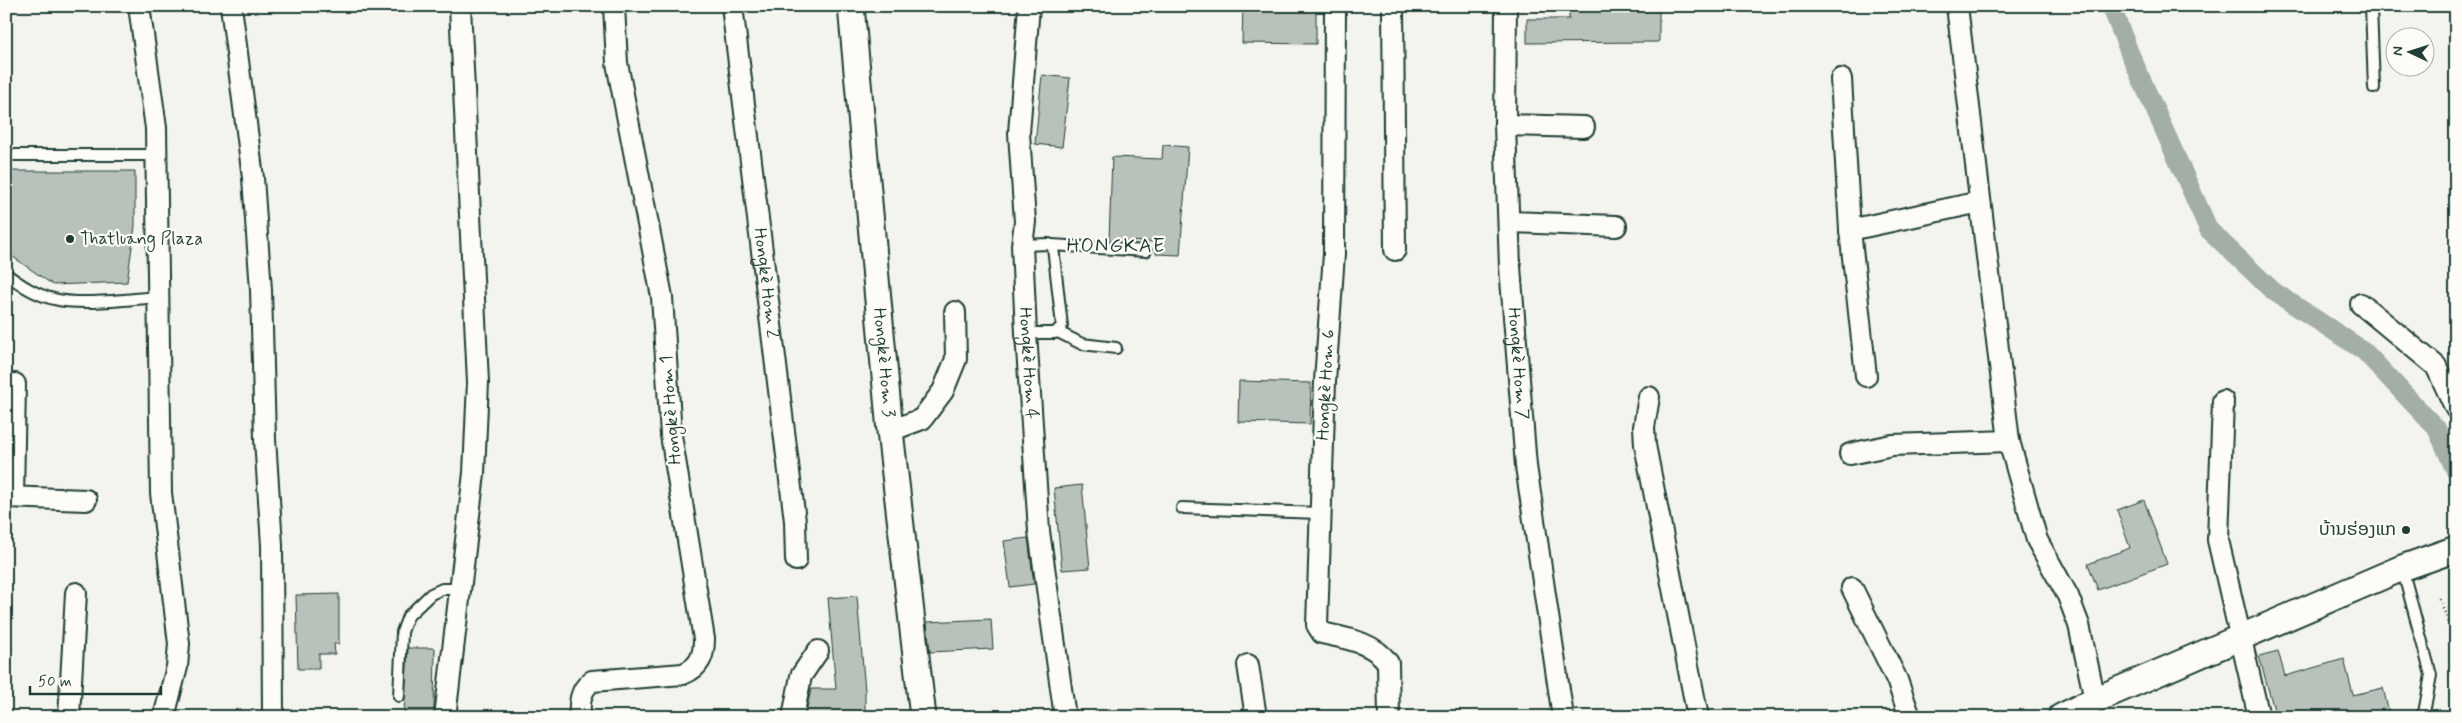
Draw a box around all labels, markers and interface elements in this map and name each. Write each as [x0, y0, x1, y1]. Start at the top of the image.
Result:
north arrow [2384, 28, 2434, 78]
text: N [2389, 46, 2407, 56]
place label: Thatluang Plaza [80, 227, 203, 252]
street label: Hongkè Hom 2 [747, 227, 785, 339]
marker: Thatluang Plaza [64, 233, 76, 245]
district label: HONGKAE [1067, 233, 1165, 260]
street label: Hongkè Hom 4 [1013, 306, 1044, 420]
street label: Hongkè Hom 7 [1501, 306, 1534, 421]
street label: Hongkè Hom 3 [867, 307, 901, 418]
street label: Hongkè Hom 6 [1311, 329, 1342, 441]
street label: Hongkè Hom 1 [654, 354, 689, 466]
place label: ບ້ານຮ່ອງແກ [2319, 518, 2396, 542]
marker: ບ້ານຮ່ອງແກ [2400, 524, 2412, 536]
scale bar [30, 663, 161, 695]
text: 50 m [38, 672, 72, 692]

